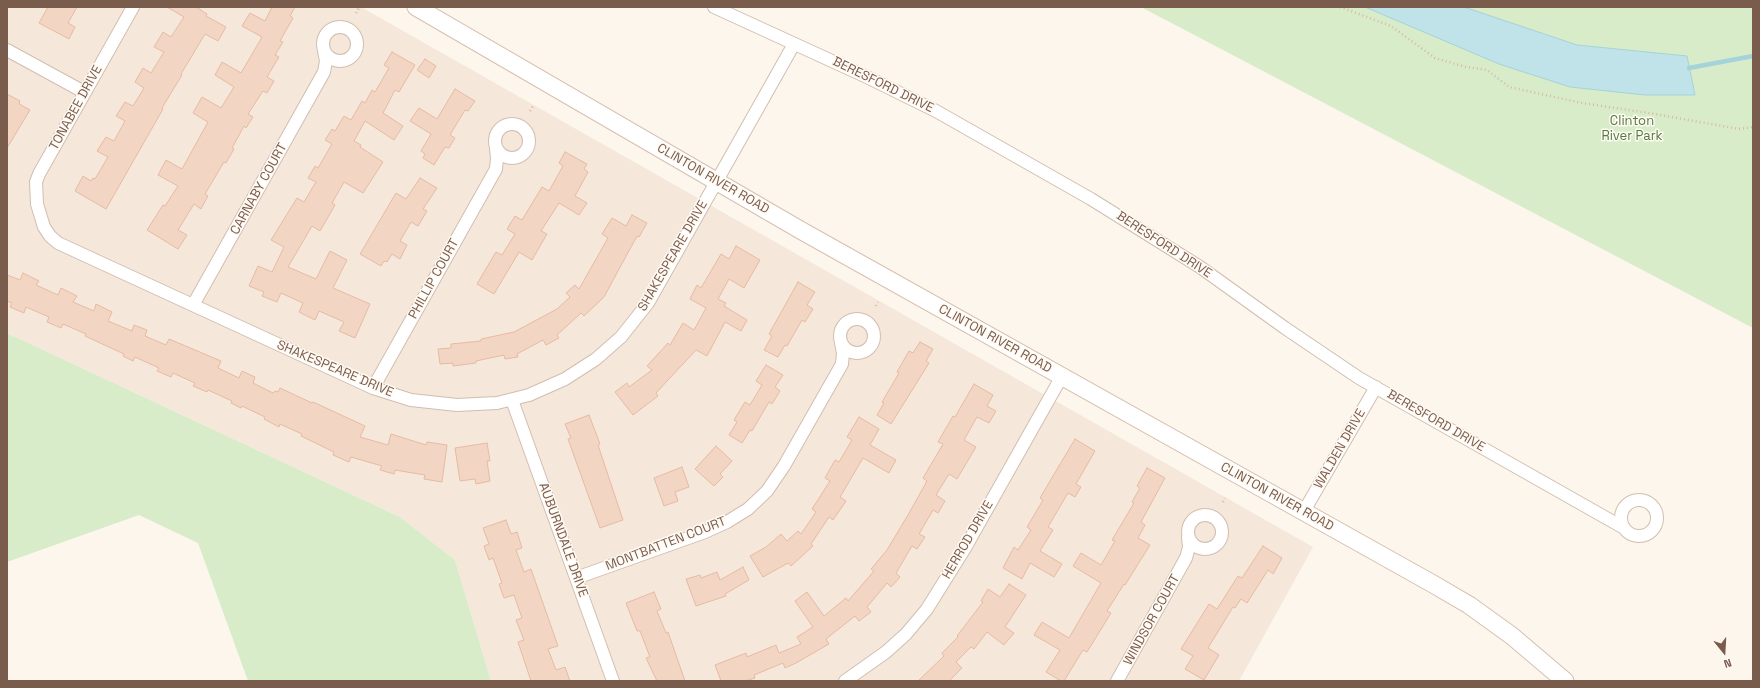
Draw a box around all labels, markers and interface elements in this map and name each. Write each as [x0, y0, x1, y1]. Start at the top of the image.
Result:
street label: BERESFORD DRIVE [830, 54, 936, 116]
street label: TONABEE DRIVE [46, 63, 106, 153]
park label: Clinton River Park [1601, 113, 1663, 144]
street label: CARNABY COURT [227, 140, 291, 238]
street label: CLINTON RIVER ROAD [654, 140, 772, 218]
street label: SHAKESPEARE DRIVE [635, 198, 711, 314]
street label: BERESFORD DRIVE [1113, 208, 1215, 282]
street label: PHILLIP COURT [405, 236, 463, 322]
street label: CLINTON RIVER ROAD [936, 301, 1054, 377]
street label: SHAKESPEARE DRIVE [274, 337, 396, 401]
street label: BERESFORD DRIVE [1384, 387, 1488, 455]
street label: WALDEN DRIVE [1311, 406, 1369, 492]
street label: CLINTON RIVER ROAD [1218, 459, 1336, 535]
street label: AUBURNDALE DRIVE [535, 481, 591, 599]
street label: HERROD DRIVE [939, 498, 997, 582]
street label: MONTBATTEN COURT [603, 514, 729, 574]
street label: WINDSOR COURT [1121, 572, 1183, 668]
north arrow [1704, 632, 1744, 672]
text: N [1722, 656, 1733, 671]

